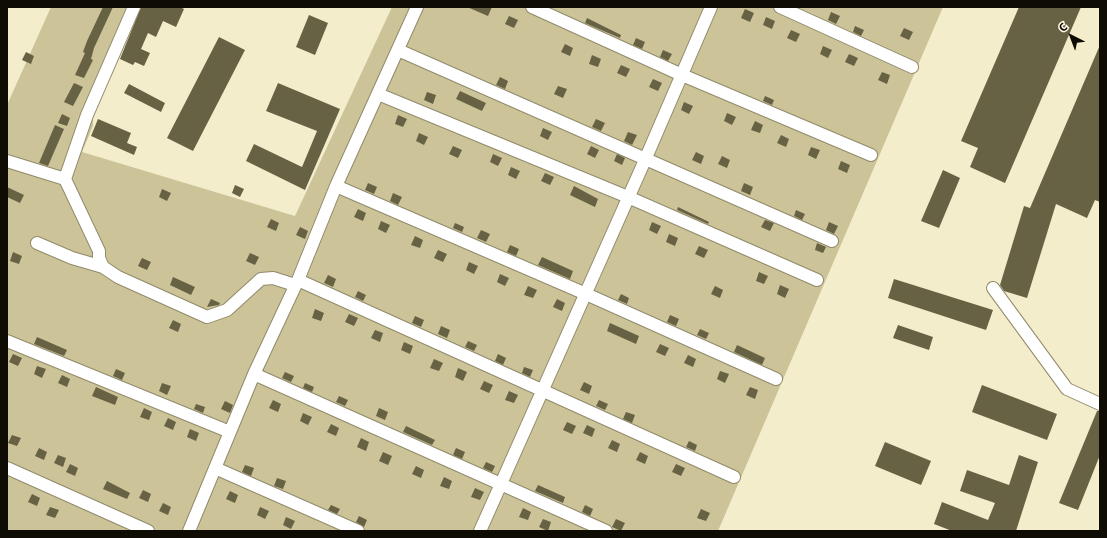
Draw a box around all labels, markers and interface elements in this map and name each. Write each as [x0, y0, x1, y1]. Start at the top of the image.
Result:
north arrow [1051, 16, 1091, 56]
text: С [1055, 19, 1070, 35]

